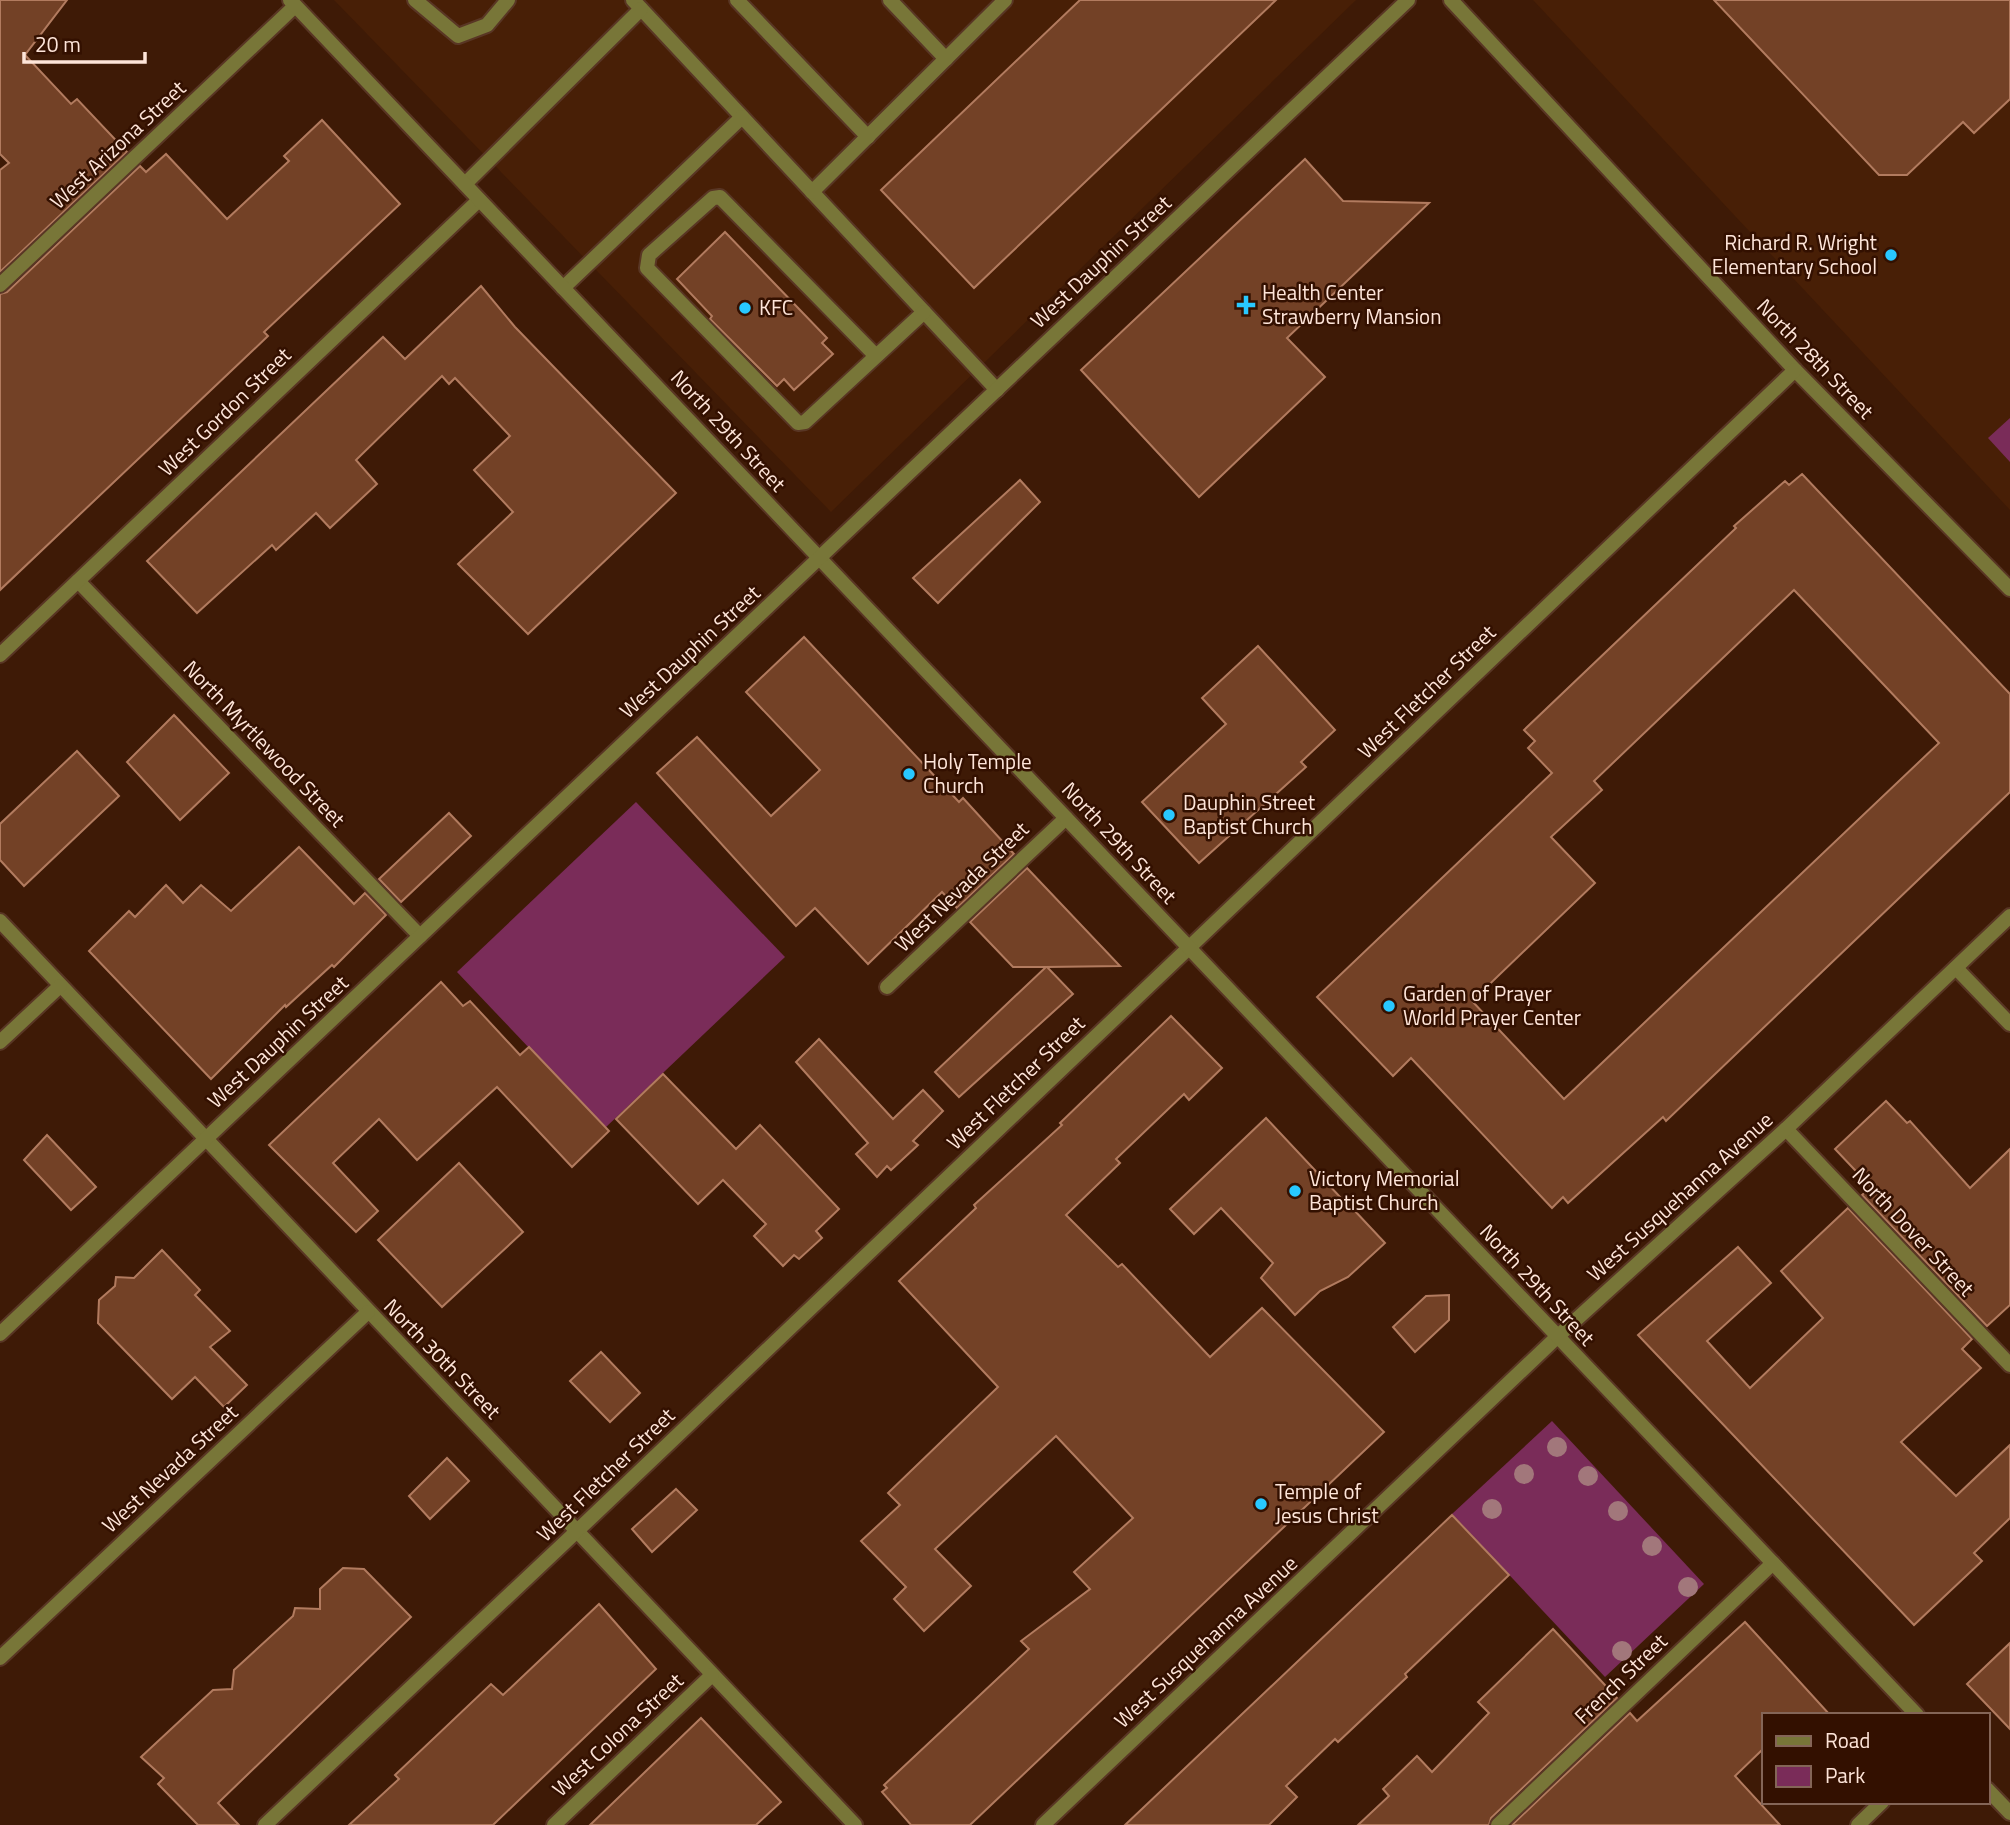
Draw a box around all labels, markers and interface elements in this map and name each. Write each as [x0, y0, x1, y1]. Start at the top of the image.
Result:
scale bar [24, 21, 145, 65]
text: 20 m [35, 28, 81, 60]
street label: West Arizona Street [42, 72, 193, 216]
street label: West Dauphin Street [1023, 187, 1179, 335]
place label: Richard R. Wright Elementary School [1712, 226, 1878, 282]
marker: Richard R. Wright Elementary School [1883, 247, 1899, 263]
place label: Health Center Strawberry Mansion [1262, 276, 1441, 332]
place label: KFC [759, 291, 793, 323]
street label: North 28th Street [1750, 291, 1882, 426]
marker: Health Center Strawberry Mansion [1236, 295, 1256, 315]
marker: KFC [737, 300, 753, 316]
street label: West Gordon Street [151, 339, 298, 483]
street label: North 29th Street [664, 362, 794, 499]
street label: West Dauphin Street [612, 577, 768, 725]
street label: West Fletcher Street [1350, 616, 1503, 766]
street label: North Myrtlewood Street [176, 653, 354, 835]
place label: Holy Temple Church [923, 745, 1032, 801]
marker: Holy Temple Church [901, 766, 917, 782]
street label: North 29th Street [1055, 774, 1185, 911]
place label: Dauphin Street Baptist Church [1183, 786, 1316, 842]
marker: Dauphin Street Baptist Church [1161, 807, 1177, 823]
street label: West Nevada Street [887, 813, 1036, 959]
street label: West Dauphin Street [200, 967, 356, 1115]
place label: Garden of Prayer World Prayer Center [1403, 977, 1581, 1033]
marker: Garden of Prayer World Prayer Center [1381, 998, 1397, 1014]
street label: West Fletcher Street [939, 1007, 1092, 1157]
street label: West Susquehanna Avenue [1579, 1104, 1780, 1289]
street label: North Dover Street [1845, 1159, 1983, 1304]
place label: Victory Memorial Baptist Church [1309, 1162, 1460, 1218]
marker: Victory Memorial Baptist Church [1287, 1183, 1303, 1199]
street label: North 29th Street [1473, 1216, 1603, 1353]
street label: North 30th Street [377, 1291, 509, 1426]
street label: West Nevada Street [94, 1396, 245, 1540]
street label: West Fletcher Street [529, 1399, 682, 1549]
place label: Temple of Jesus Christ [1275, 1475, 1379, 1531]
marker: Temple of Jesus Christ [1253, 1496, 1269, 1512]
street label: West Susquehanna Avenue [1106, 1547, 1304, 1735]
street label: French Street [1566, 1625, 1675, 1731]
street label: West Colona Street [544, 1664, 691, 1804]
legend [1762, 1713, 1989, 1804]
text: Road [1825, 1724, 1870, 1756]
text: Park [1825, 1759, 1865, 1791]

